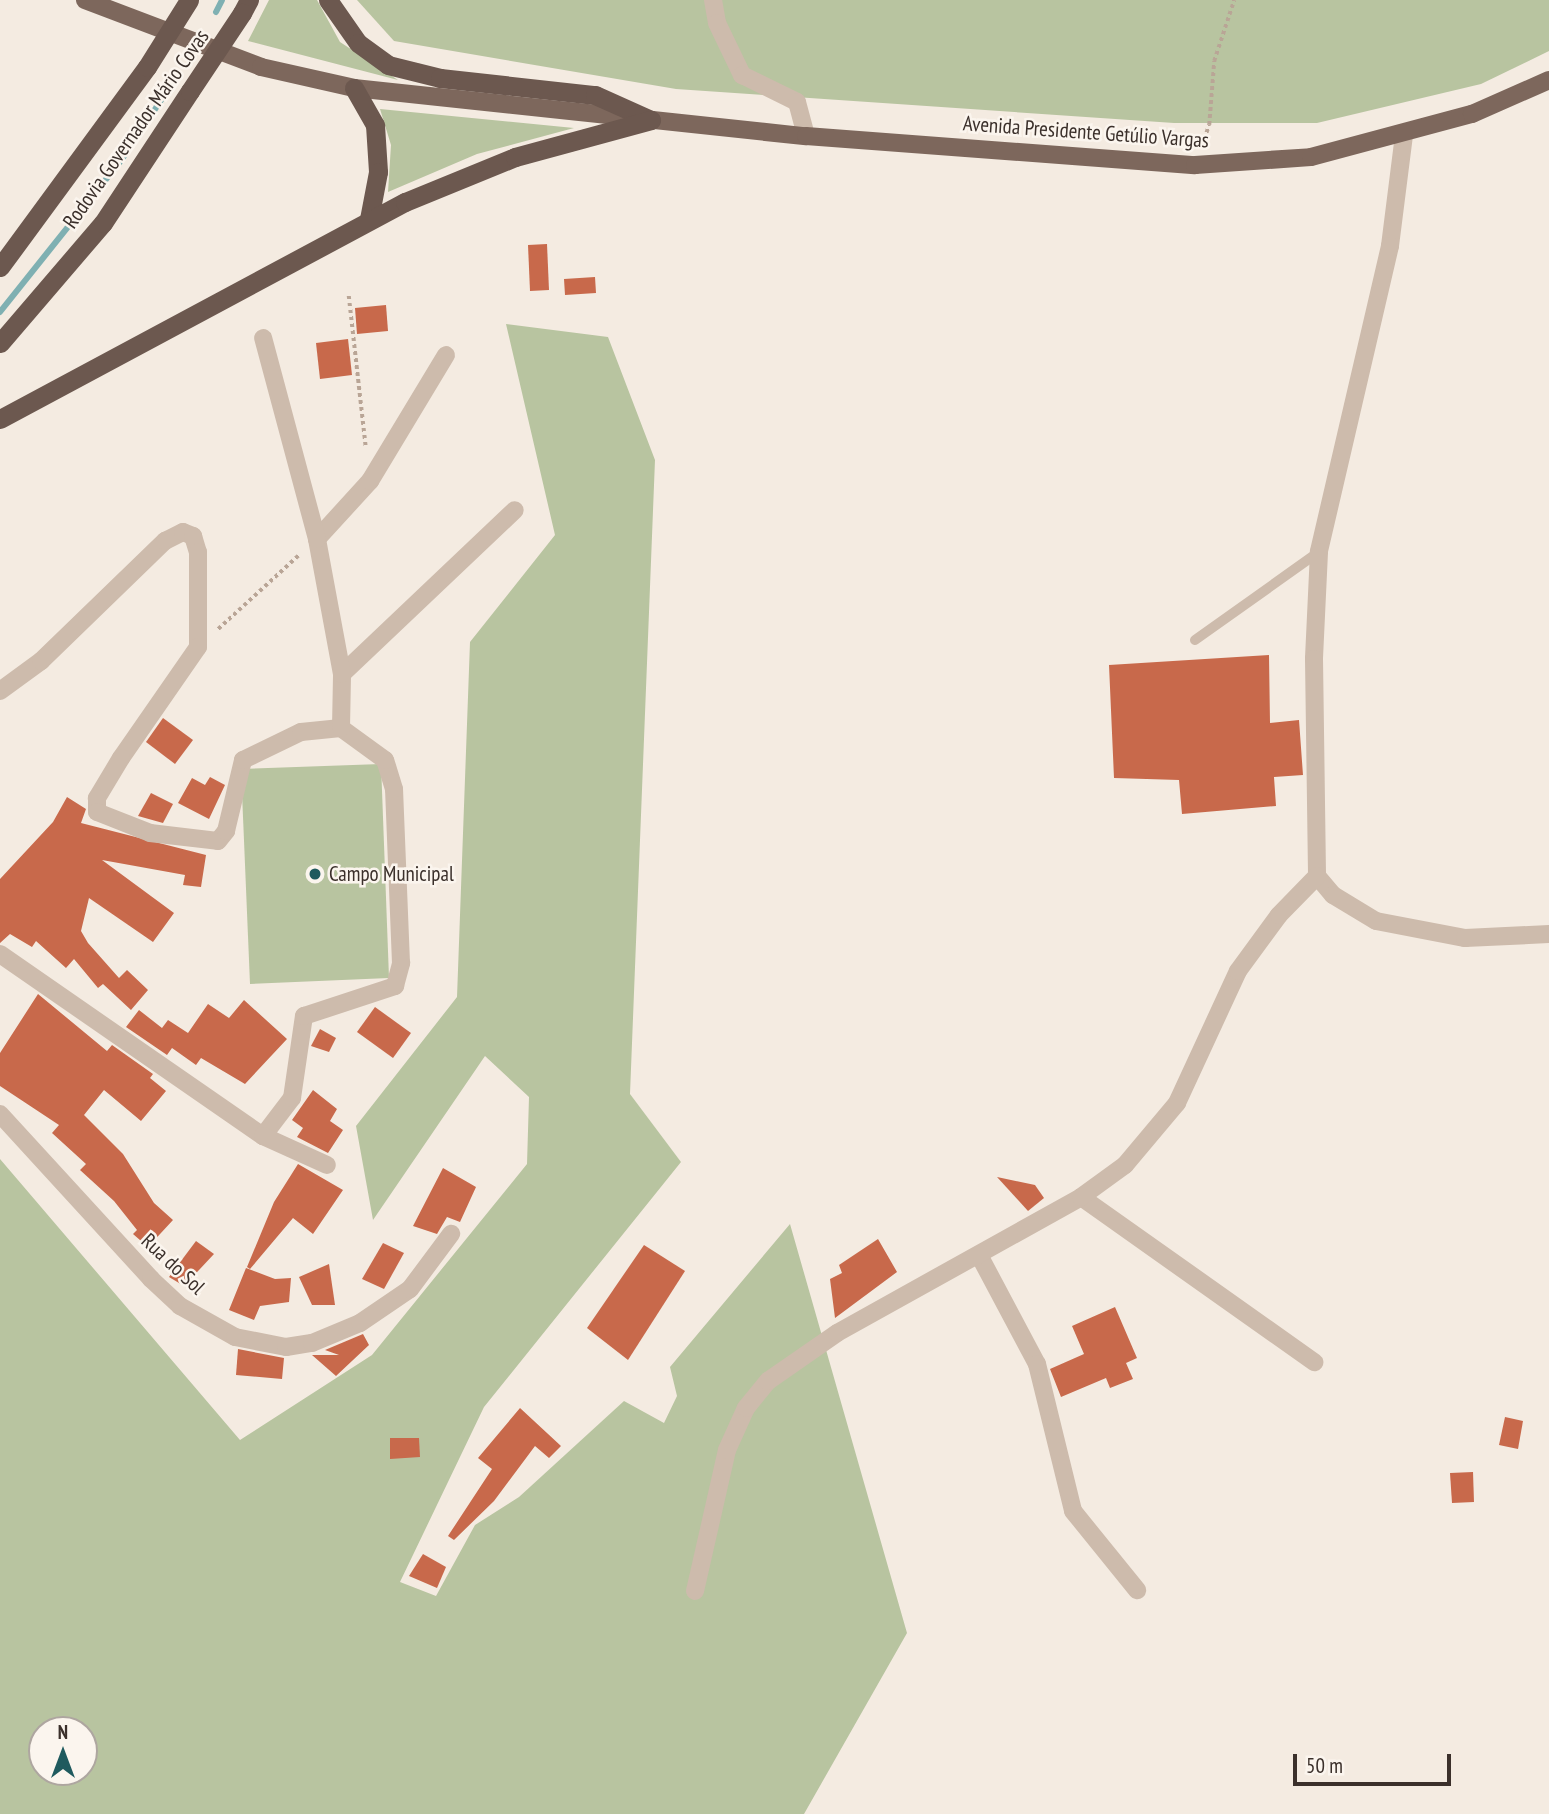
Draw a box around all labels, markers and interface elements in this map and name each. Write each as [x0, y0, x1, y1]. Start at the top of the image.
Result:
street label: Rodovia Governador Mário Covas [58, 25, 214, 233]
street label: Avenida Presidente Getúlio Vargas [962, 111, 1210, 153]
place label: Campo Municipal [329, 861, 454, 887]
marker: Campo Municipal [307, 866, 323, 882]
street label: Rua do Sol [136, 1228, 210, 1300]
north arrow [28, 1716, 98, 1786]
text: N [58, 1720, 68, 1744]
scale bar [1297, 1741, 1454, 1785]
text: 50 m [1306, 1752, 1343, 1779]

